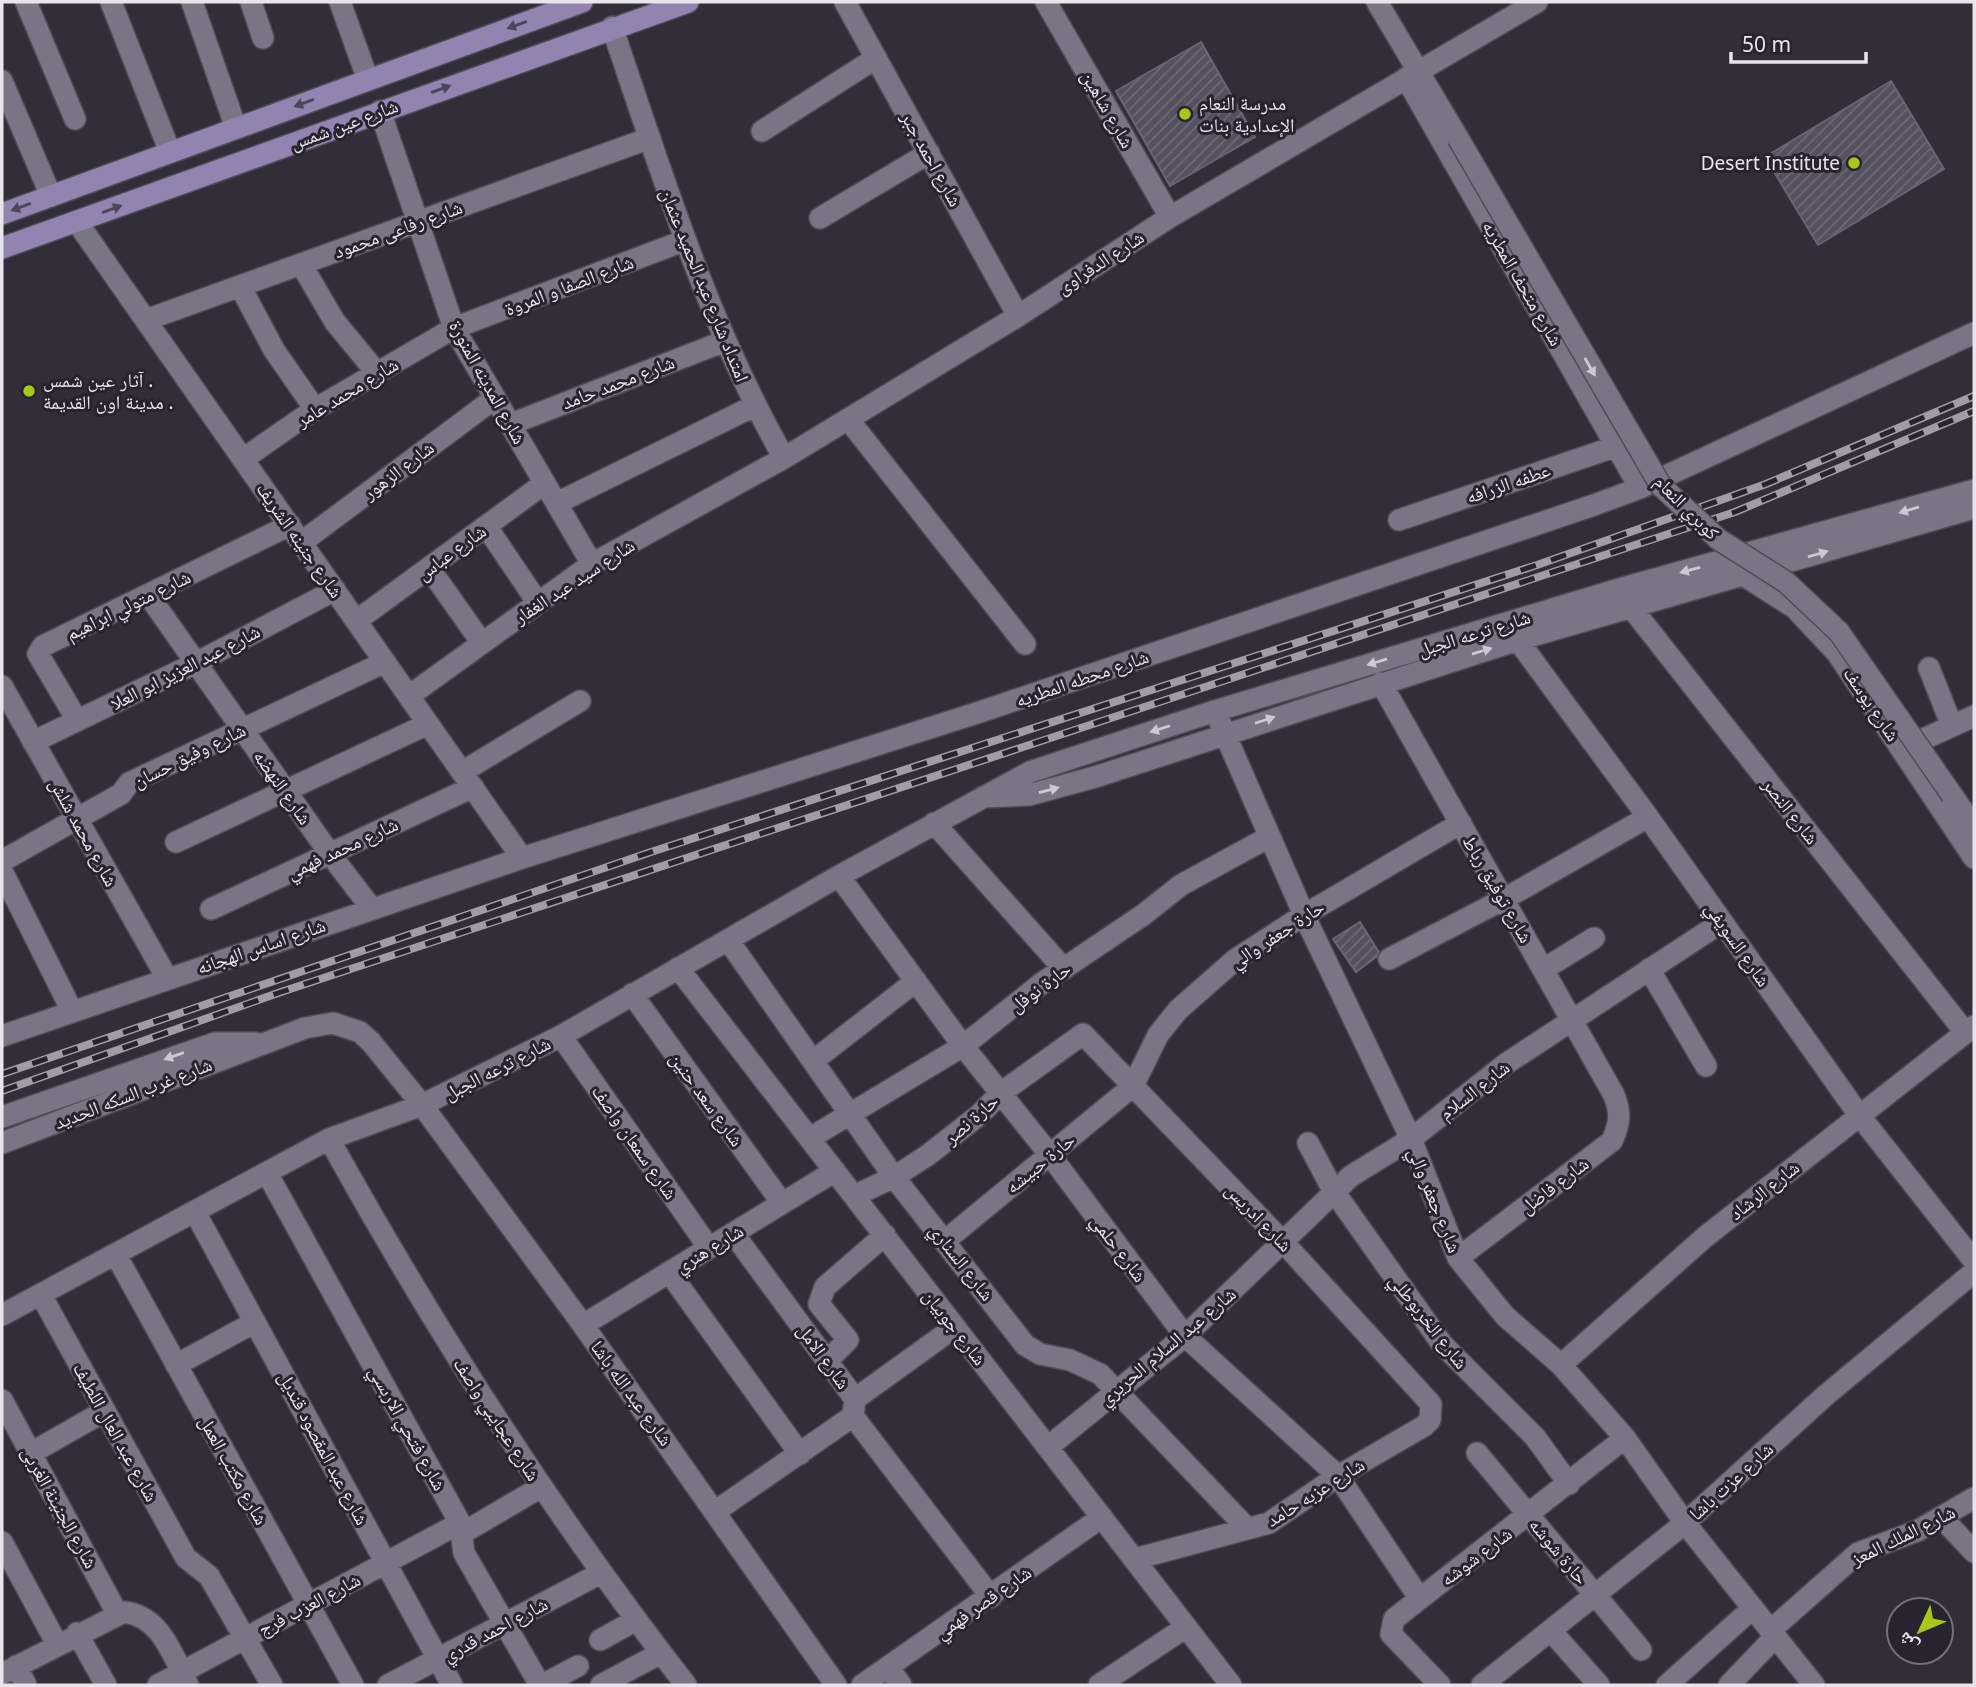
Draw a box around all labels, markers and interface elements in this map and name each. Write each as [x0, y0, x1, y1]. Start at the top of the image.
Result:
one-way arrow [507, 20, 528, 31]
scale bar [1731, 21, 1866, 65]
text: 50 m [1742, 30, 1791, 58]
street label: شارع شاهين [1075, 65, 1141, 153]
one-way arrow [431, 83, 452, 94]
place label: مدرسة النعام الإعدادية بنات [1199, 90, 1295, 138]
street label: شارع عين شمس [286, 92, 402, 156]
one-way arrow [293, 98, 314, 109]
street label: شارع احمد جبر [895, 106, 969, 211]
marker: مدرسة النعام الإعدادية بنات [1177, 106, 1193, 122]
place label: Desert Institute [1701, 150, 1840, 176]
marker: Desert Institute [1846, 155, 1862, 171]
street label: امتداد شارع عبد الحميد عثمان [654, 184, 756, 386]
street label: شارع رفاعى محمود [330, 194, 466, 264]
one-way arrow [11, 201, 32, 212]
one-way arrow [102, 203, 123, 214]
street label: شارع متحف المطريه [1477, 216, 1569, 350]
street label: شارع الدفراوى [1051, 224, 1149, 300]
street label: شارع الصفا و المروة [501, 248, 637, 322]
street label: شارع المدينه المنورة [443, 315, 533, 449]
street label: شارع محمد حامد [558, 349, 678, 415]
street label: شارع محمد عامر [290, 351, 403, 433]
one-way arrow [1584, 357, 1596, 377]
place label: آثار عين شمس . مدينة اون القديمة . [43, 367, 174, 415]
marker: آثار عين شمس . مدينة اون القديمة . [21, 383, 37, 399]
street label: شارع الزهور [356, 435, 439, 506]
street label: عطفه الزرافه [1463, 456, 1554, 509]
street label: كوبري النعام [1647, 469, 1725, 547]
street label: شارع جنينه الشريف [250, 477, 350, 603]
one-way arrow [1898, 505, 1919, 515]
street label: شارع عباس [411, 518, 491, 586]
street label: شارع سيد عبد الغفار [508, 532, 640, 630]
one-way arrow [1807, 548, 1829, 559]
street label: شارع متولي ابراهيم [61, 564, 196, 649]
one-way arrow [1678, 565, 1700, 576]
street label: شارع ترعه الجبل [1415, 604, 1533, 662]
street label: شارع عبد العزيز ابو العلا [106, 618, 264, 716]
street label: شارع محطه المطريه [1012, 643, 1152, 713]
one-way arrow [1471, 646, 1492, 656]
one-way arrow [1367, 658, 1388, 668]
street label: شارع يوسف [1838, 662, 1906, 746]
one-way arrow [1255, 715, 1276, 725]
street label: شارع وفيق حسان [128, 716, 250, 794]
one-way arrow [1149, 724, 1170, 735]
street label: شارع النهضه [248, 744, 318, 830]
street label: شارع النصر [1756, 772, 1825, 850]
street label: شارع محمد شلش [43, 773, 125, 891]
one-way arrow [1038, 784, 1060, 795]
street label: شارع محمد فهمي [282, 811, 403, 888]
street label: شارع توفيق رباط [1457, 830, 1539, 948]
street label: حارة جعفر والي [1225, 894, 1331, 977]
street label: شارع السويفي [1697, 896, 1777, 993]
street label: شارع اساس الهجانه [193, 912, 329, 980]
street label: حارة نوفل [1004, 956, 1076, 1018]
street label: شارع ترعه الجبل [439, 1030, 555, 1106]
street label: شارع سعد حنين [664, 1046, 750, 1152]
street label: شارع غرب السكه الحديد [50, 1051, 216, 1135]
one-way arrow [164, 1051, 185, 1062]
street label: شارع السلام [1433, 1054, 1515, 1127]
street label: شارع سمعان واصف [586, 1080, 684, 1204]
street label: حارة نصر [937, 1088, 1004, 1151]
street label: حارة حبيشه [1000, 1127, 1080, 1199]
street label: شارع جعفر والي [1399, 1143, 1468, 1258]
street label: شارع فاضل [1514, 1151, 1594, 1219]
street label: شارع الرشاد [1724, 1154, 1804, 1226]
street label: شارع ادريس [1220, 1177, 1298, 1257]
street label: شارع حلمي [1083, 1209, 1153, 1289]
street label: شارع هنري [670, 1217, 750, 1281]
street label: شارع السناري [921, 1218, 1000, 1308]
street label: شارع الخربوطلي [1381, 1268, 1474, 1376]
street label: شارع عبد السلام الحريري [1093, 1281, 1243, 1413]
street label: شارع جوبيان [917, 1284, 993, 1370]
street label: شارع الامل [791, 1318, 857, 1394]
street label: شارع عبد الله باشا [585, 1335, 679, 1451]
street label: شارع عجايبي واصف [445, 1352, 547, 1487]
street label: شارع عبد العال اللطيف [67, 1358, 165, 1506]
street label: شارع فتحي الاربسي [360, 1361, 453, 1497]
street label: شارع عبد المقصود قنديل [272, 1367, 376, 1529]
street label: شارع مكتب العمل [193, 1411, 275, 1529]
street label: شارع عزت باشا [1683, 1436, 1779, 1526]
street label: شارع الجنينة الغربى [16, 1441, 104, 1573]
street label: شارع عزبه حامد [1261, 1451, 1369, 1533]
street label: شارع الملك المعز [1846, 1499, 1959, 1572]
street label: حارة شوشه [1524, 1512, 1594, 1590]
street label: شارع شوشه [1435, 1520, 1517, 1592]
street label: شارع قصر فهمي [929, 1559, 1038, 1647]
street label: شارع العزب فرج [253, 1566, 365, 1642]
street label: شارع احمد قدري [438, 1590, 553, 1670]
north arrow [1885, 1596, 1955, 1666]
text: ش [1891, 1627, 1924, 1659]

